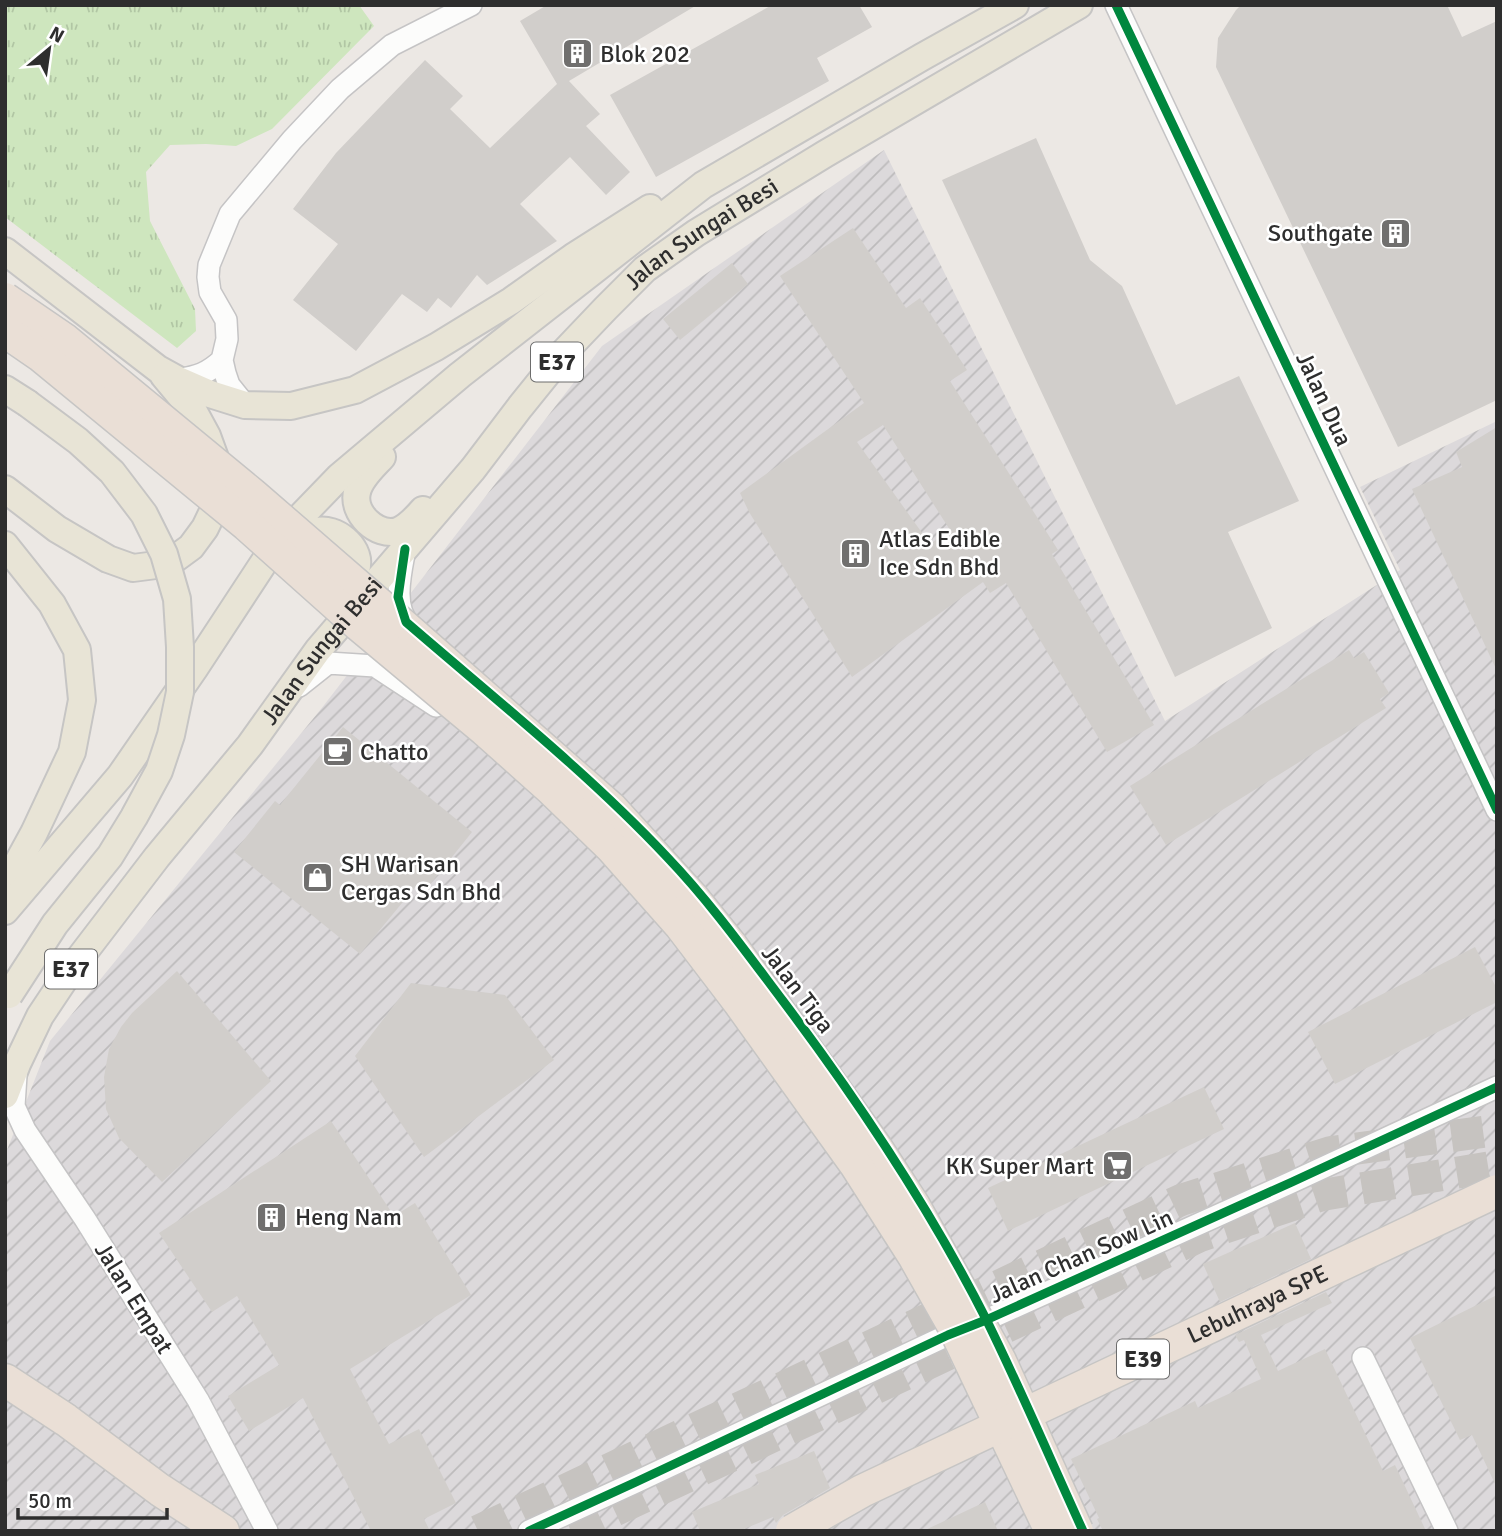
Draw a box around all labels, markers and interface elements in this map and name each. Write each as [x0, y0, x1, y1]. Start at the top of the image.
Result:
north arrow [14, 14, 84, 84]
text: N [45, 21, 68, 49]
building icon: Blok 202 [560, 37, 594, 71]
place label: Blok 202 [600, 39, 690, 69]
street label: Jalan Sungai Besi [618, 171, 784, 296]
building icon: Southgate [1379, 216, 1413, 250]
place label: Southgate [1268, 218, 1373, 248]
road number: E37 [531, 342, 583, 382]
street label: Jalan Dua [1289, 347, 1359, 451]
place label: Atlas Edible Ice Sdn Bhd [879, 524, 1001, 582]
building icon: Atlas Edible Ice Sdn Bhd [839, 536, 873, 570]
street label: Jalan Sungai Besi [254, 571, 389, 731]
cafe icon: Chatto [320, 735, 354, 769]
place label: Chatto [360, 737, 429, 767]
place label: SH Warisan Cergas Sdn Bhd [341, 849, 501, 907]
shop icon: SH Warisan Cergas Sdn Bhd [301, 861, 335, 895]
street label: Jalan Tiga [755, 939, 841, 1039]
road number: E37 [45, 950, 97, 988]
supermarket icon: KK Super Mart [1100, 1149, 1134, 1183]
place label: KK Super Mart [946, 1151, 1094, 1181]
building icon: Heng Nam [255, 1200, 289, 1234]
place label: Heng Nam [295, 1202, 402, 1232]
street label: Jalan Chan Sow Lin [985, 1202, 1177, 1310]
street label: Jalan Empat [88, 1237, 180, 1359]
street label: Lebuhraya SPE [1182, 1258, 1333, 1350]
road number: E39 [1117, 1340, 1169, 1378]
scale bar [18, 1476, 166, 1520]
text: 50 m [28, 1488, 72, 1514]

